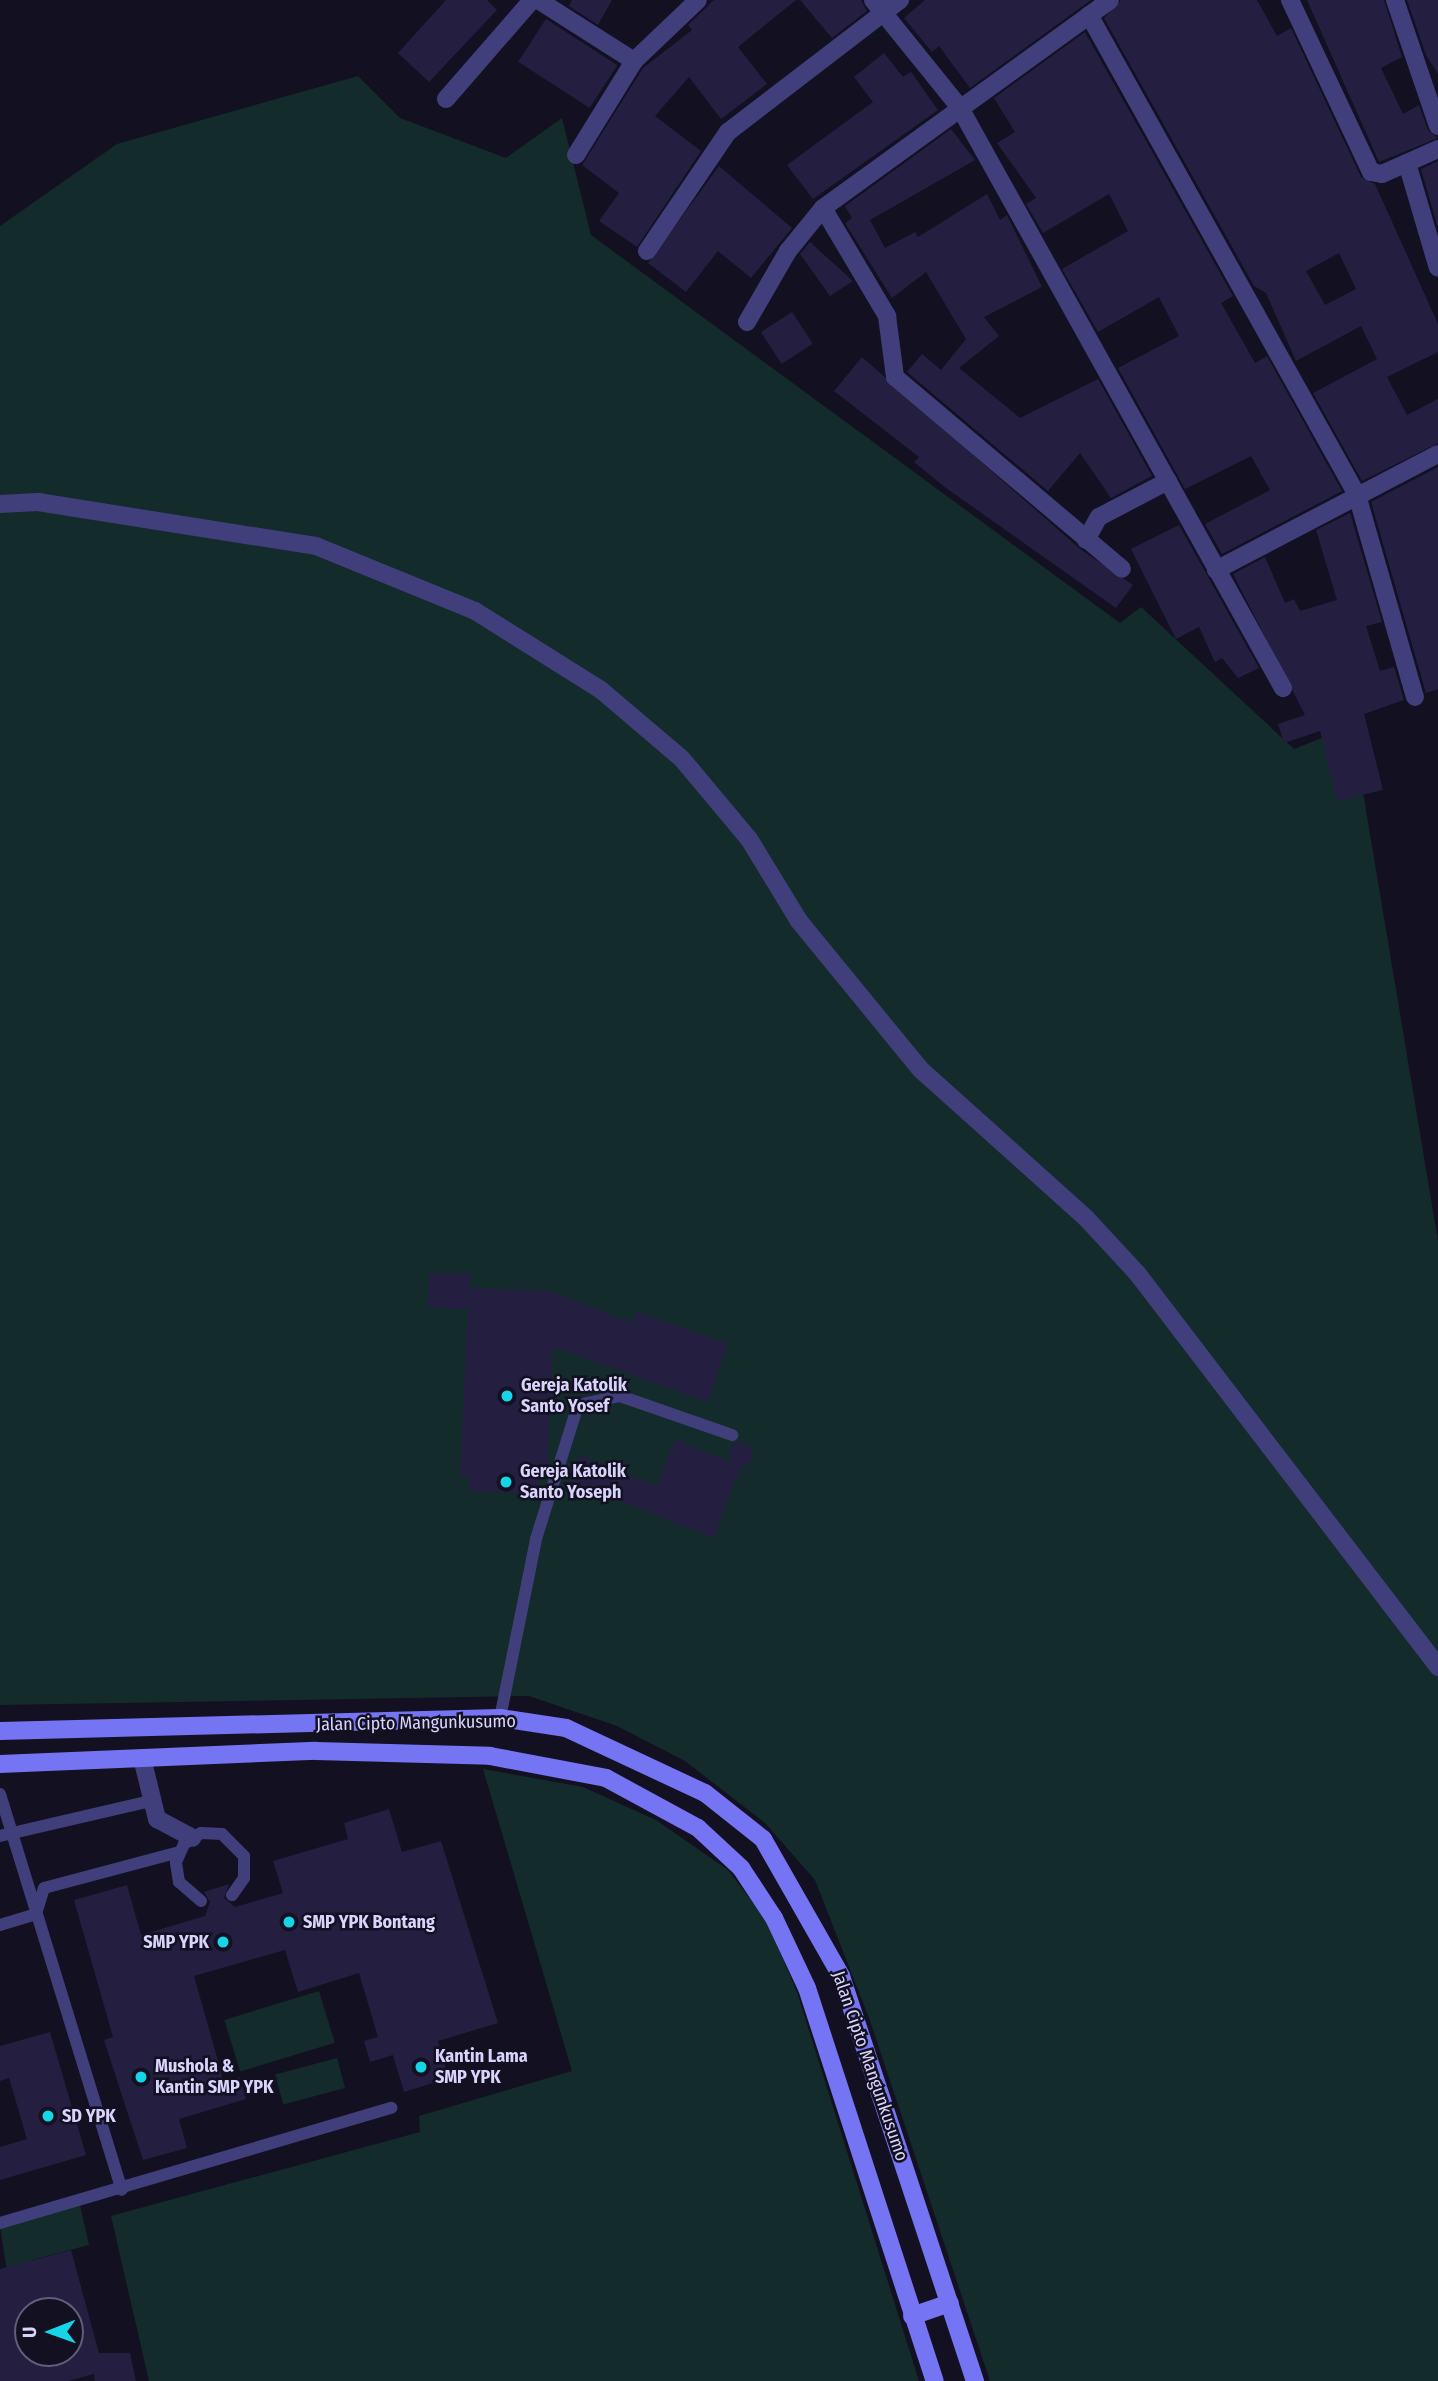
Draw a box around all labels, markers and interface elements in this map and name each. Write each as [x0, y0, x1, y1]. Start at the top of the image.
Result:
place label: Gereja Katolik Santo Yosef [521, 1375, 627, 1418]
marker: Gereja Katolik Santo Yosef [499, 1388, 515, 1404]
place label: Gereja Katolik Santo Yoseph [520, 1461, 626, 1504]
marker: Gereja Katolik Santo Yoseph [498, 1474, 514, 1490]
street label: Jalan Cipto Mangunkusumo [316, 1710, 516, 1736]
place label: SMP YPK Bontang [303, 1911, 435, 1933]
marker: SMP YPK Bontang [281, 1914, 297, 1930]
place label: SMP YPK [143, 1931, 209, 1953]
marker: SMP YPK [215, 1934, 231, 1950]
street label: Jalan Cipto Mangunkusumo [827, 1968, 913, 2164]
place label: Kantin Lama SMP YPK [435, 2046, 528, 2088]
place label: Mushola & Kantin SMP YPK [155, 2056, 274, 2098]
marker: Kantin Lama SMP YPK [413, 2059, 429, 2075]
marker: Mushola & Kantin SMP YPK [133, 2069, 149, 2085]
place label: SD YPK [62, 2105, 116, 2127]
marker: SD YPK [40, 2108, 56, 2124]
north arrow [14, 2297, 84, 2367]
text: U [18, 2327, 41, 2338]

